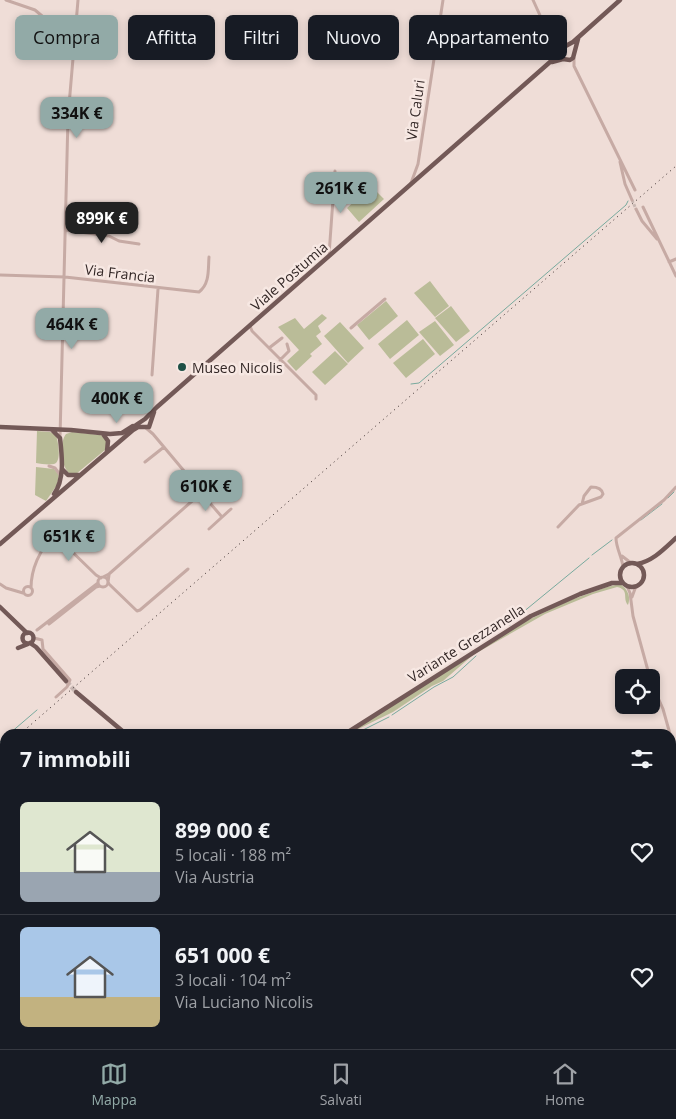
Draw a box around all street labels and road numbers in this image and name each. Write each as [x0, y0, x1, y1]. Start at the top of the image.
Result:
street label: Via Caluri [401, 78, 429, 142]
street label: Viale Postumia [247, 237, 331, 315]
street label: Via Francia [84, 259, 156, 287]
street label: Variante Grezzanella [404, 599, 528, 687]

